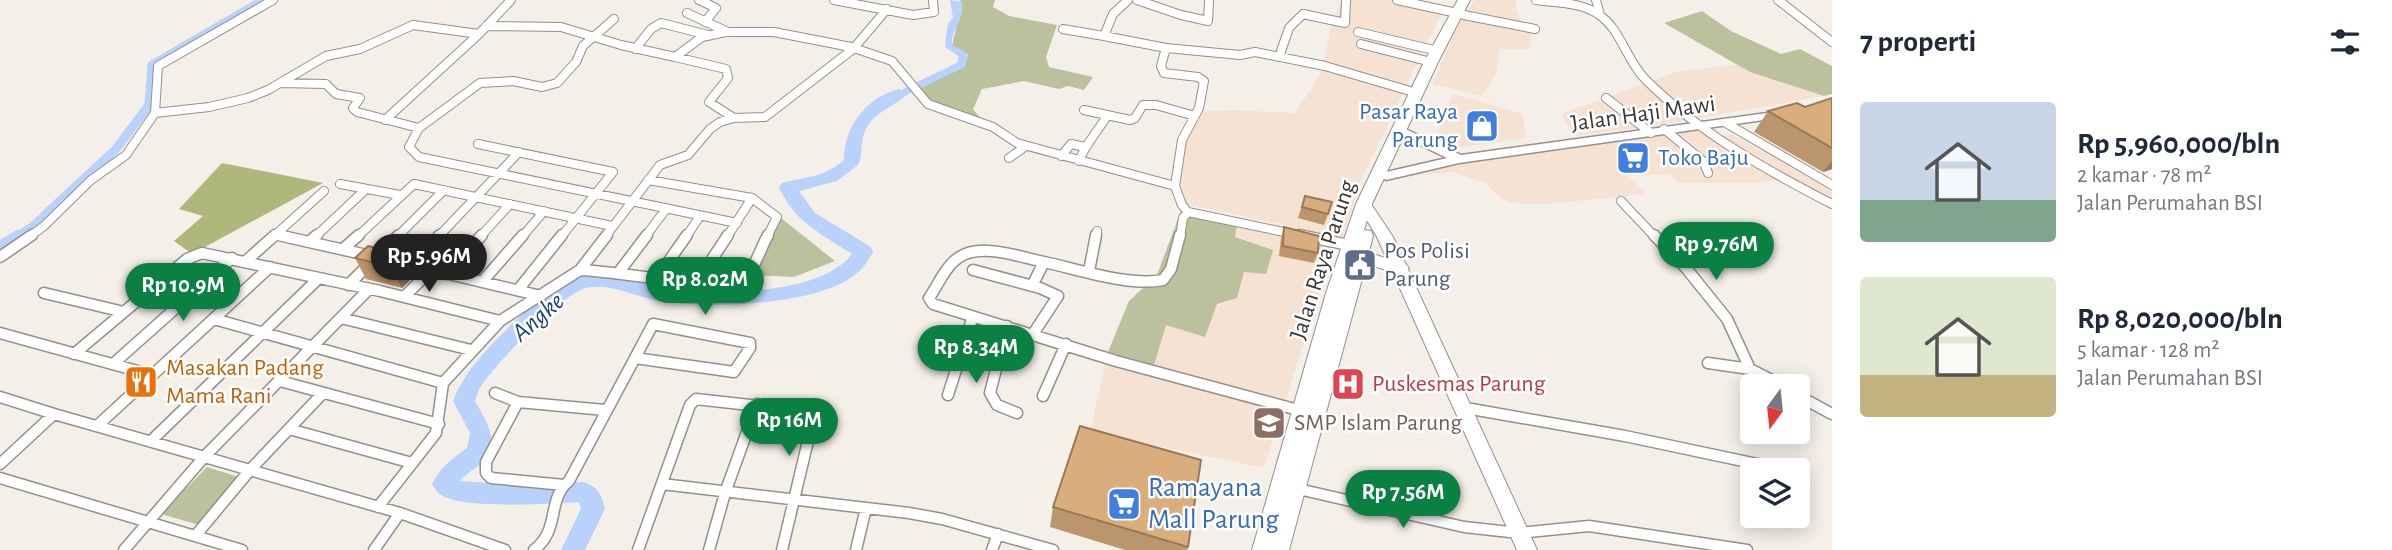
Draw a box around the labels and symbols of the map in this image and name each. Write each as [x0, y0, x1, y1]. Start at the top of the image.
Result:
street label: Jalan Haji Mawi [1569, 92, 1717, 136]
place label: Pasar Raya Parung [1359, 100, 1458, 152]
shop icon: Pasar Raya Parung [1463, 107, 1501, 145]
supermarket icon: Toko Baju [1614, 139, 1652, 177]
place label: Toko Baju [1658, 146, 1749, 170]
street label: Jalan Raya Parung [1286, 177, 1360, 343]
pin: Rp 9.76M [1644, 222, 1788, 282]
pin: Rp 5.96M [357, 234, 501, 294]
place label: Pos Polisi Parung [1384, 239, 1470, 291]
public building icon: Pos Polisi Parung [1341, 246, 1379, 284]
pin: Rp 8.02M [633, 258, 777, 317]
pin: Rp 10.9M [111, 264, 255, 323]
water label: Angke [506, 288, 569, 347]
pin: Rp 8.34M [904, 326, 1048, 385]
place label: Masakan Padang Mama Rani [166, 356, 324, 408]
restaurant icon: Masakan Padang Mama Rani [122, 363, 160, 401]
hospital icon: Puskesmas Parung [1329, 365, 1367, 403]
place label: Puskesmas Parung [1372, 372, 1546, 396]
north arrow [1740, 374, 1810, 444]
pin: Rp 16M [732, 398, 846, 458]
school or university icon: SMP Islam Parung [1250, 404, 1288, 442]
place label: SMP Islam Parung [1294, 411, 1462, 435]
pin: Rp 7.56M [1331, 470, 1475, 530]
place label: Ramayana Mall Parung [1148, 474, 1279, 534]
supermarket icon: Ramayana Mall Parung [1105, 485, 1143, 523]

